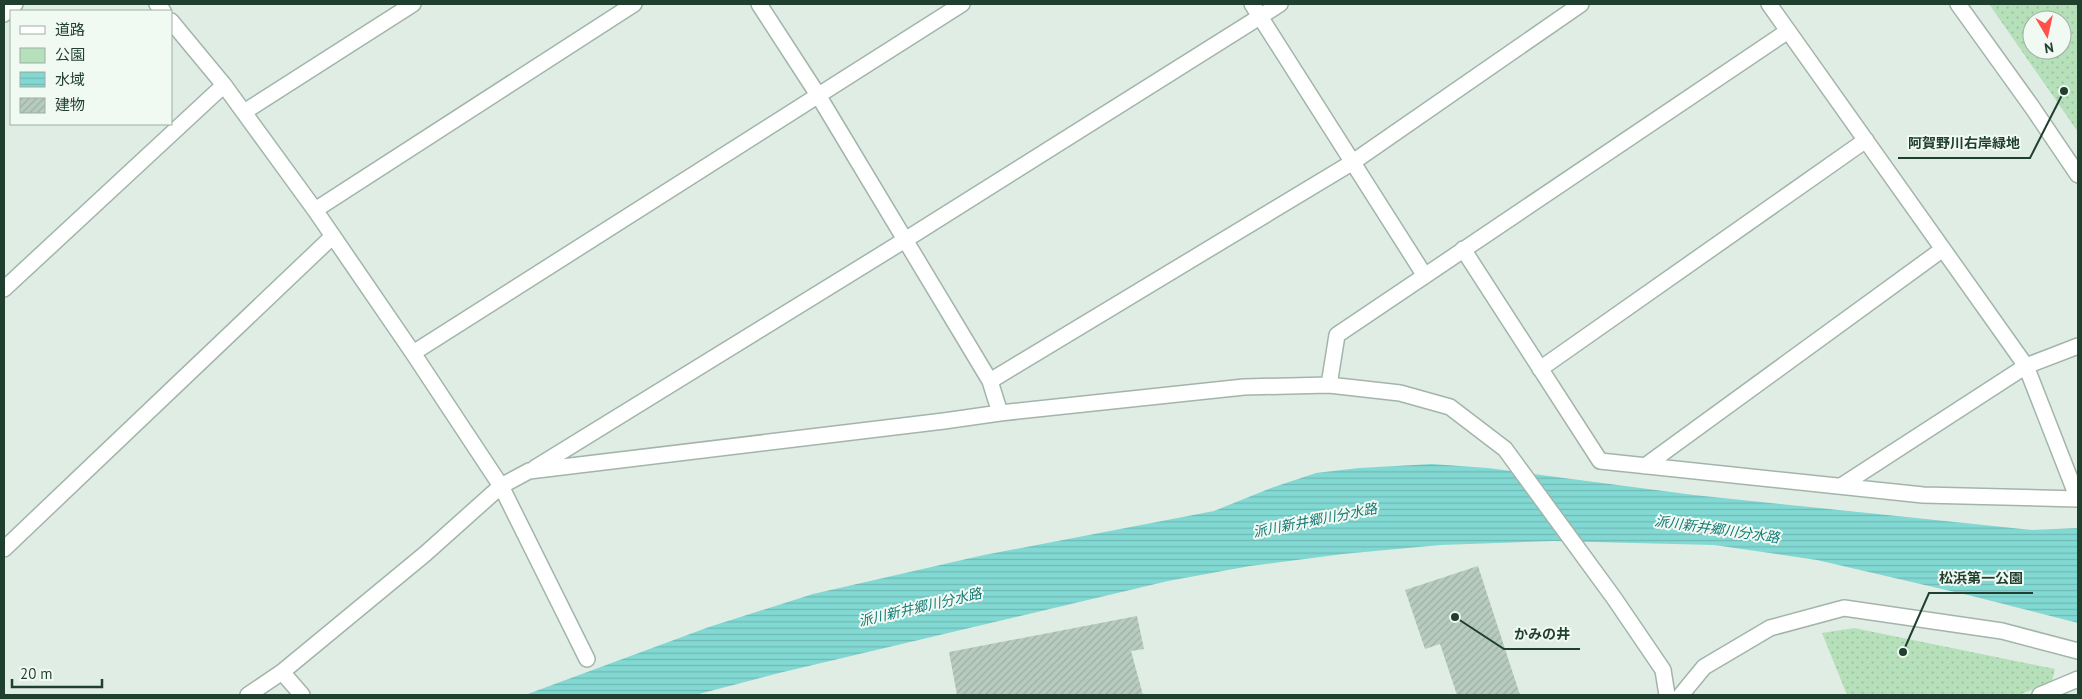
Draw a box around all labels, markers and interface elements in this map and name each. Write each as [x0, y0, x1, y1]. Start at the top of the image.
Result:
legend [10, 10, 172, 125]
north arrow [2022, 10, 2072, 60]
text: 道路 [55, 20, 85, 39]
text: N [2043, 38, 2055, 57]
text: 公園 [55, 45, 85, 64]
text: 水域 [55, 70, 85, 89]
text: 建物 [55, 95, 85, 114]
callout: 阿賀野川右岸緑地 [1898, 129, 2030, 158]
text: 阿賀野川右岸緑地 [1908, 134, 2020, 152]
water label: 派川新井郷川分水路 [1251, 499, 1380, 541]
water label: 派川新井郷川分水路 [1653, 511, 1782, 547]
callout: 松浜第一公園 [1929, 564, 2033, 593]
text: 松浜第一公園 [1939, 569, 2023, 587]
water label: 派川新井郷川分水路 [857, 584, 984, 630]
callout: かみの井 [1504, 620, 1580, 649]
text: かみの井 [1514, 625, 1570, 643]
scale bar [12, 656, 102, 688]
text: 20 m [20, 664, 53, 683]

